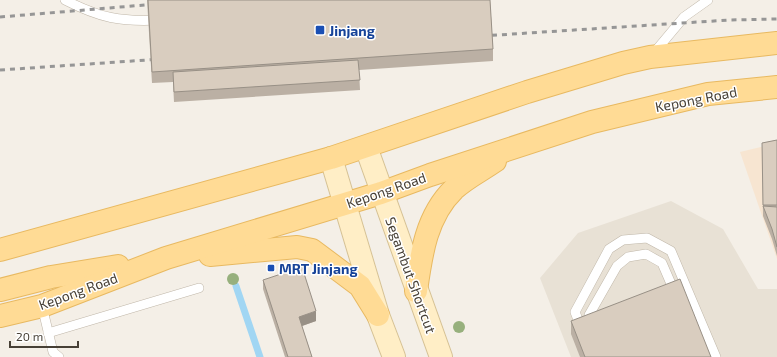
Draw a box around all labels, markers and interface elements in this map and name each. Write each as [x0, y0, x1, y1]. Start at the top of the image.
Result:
place label: Jinjang [329, 22, 375, 39]
marker: Jinjang [314, 24, 326, 36]
street label: Kepong Road [654, 83, 738, 115]
street label: Kepong Road [344, 168, 428, 212]
street label: Segambut Shortcut [382, 215, 440, 335]
place label: MRT Jinjang [279, 260, 358, 277]
marker: MRT Jinjang [266, 263, 276, 273]
street label: Kepong Road [36, 269, 120, 313]
scale bar [10, 323, 78, 349]
text: 20 m [16, 329, 43, 343]

